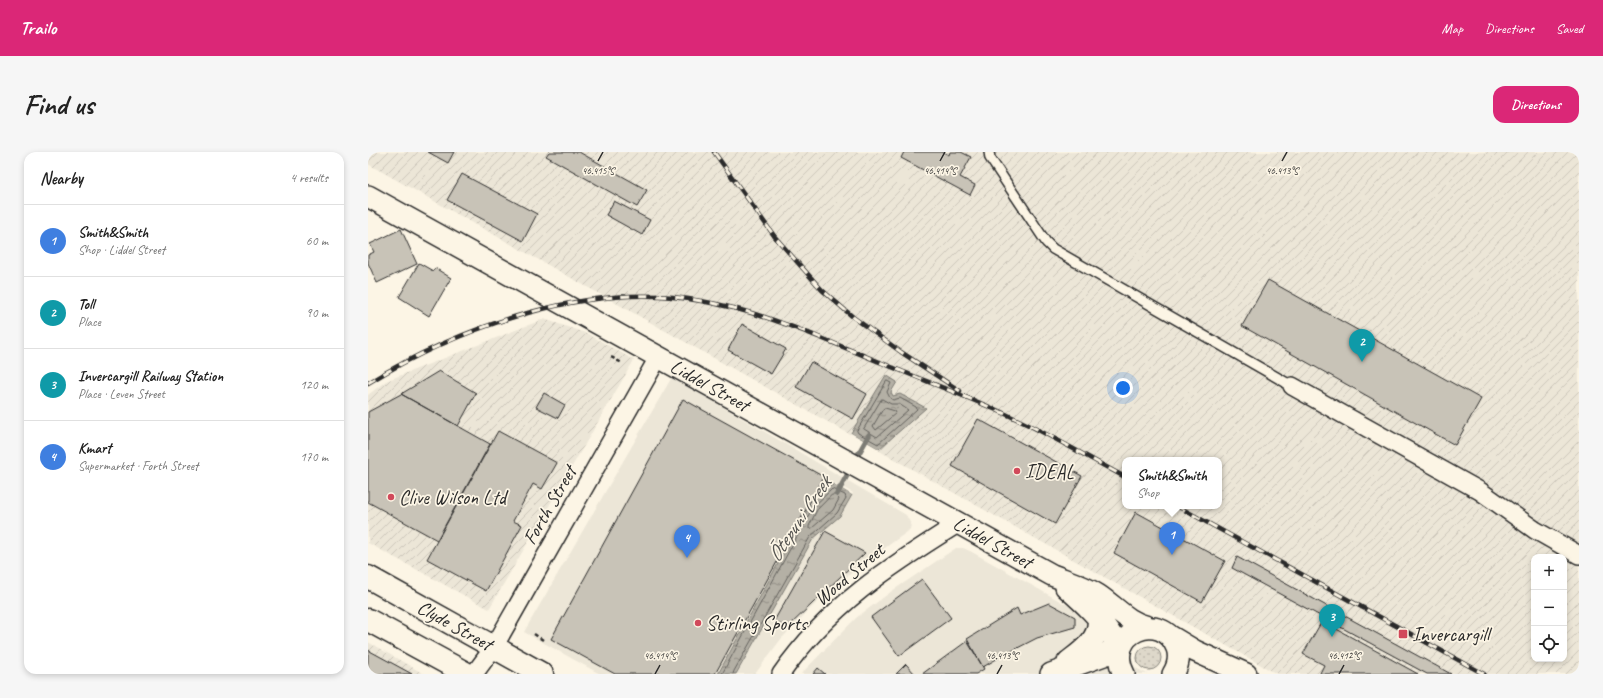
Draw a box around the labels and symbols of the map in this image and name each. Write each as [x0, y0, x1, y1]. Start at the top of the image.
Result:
text: 46.415°S [582, 164, 616, 177]
text: 46.414°S [924, 164, 958, 177]
text: 46.413°S [1266, 164, 1300, 177]
pin: 2 [1349, 329, 1375, 362]
street label: Liddel Street [666, 354, 757, 419]
your location [1113, 378, 1133, 398]
street label: Forth Street [517, 459, 584, 549]
place label: IDEAL [1025, 459, 1074, 484]
marker: IDEAL [1012, 466, 1022, 476]
water label: Ōtepuni Creek [761, 469, 839, 567]
place label: Clive Wilson Ltd [399, 485, 509, 510]
marker: Clive Wilson Ltd [386, 492, 396, 502]
street label: Liddel Street [949, 511, 1040, 576]
pin: 1 [1159, 522, 1185, 555]
pin: 4 [674, 525, 700, 558]
street label: Wood Street [809, 536, 891, 611]
street label: Clyde Street [413, 595, 500, 658]
pin: 3 [1319, 604, 1345, 637]
place label: Stirling Sports [706, 611, 809, 636]
marker: Stirling Sports [693, 618, 703, 628]
place label: Invercargill [1412, 622, 1493, 647]
marker: Invercargill [1397, 628, 1409, 640]
text: 46.414°S [644, 649, 678, 662]
text: 46.413°S [986, 649, 1020, 662]
text: 46.412°S [1328, 649, 1362, 662]

